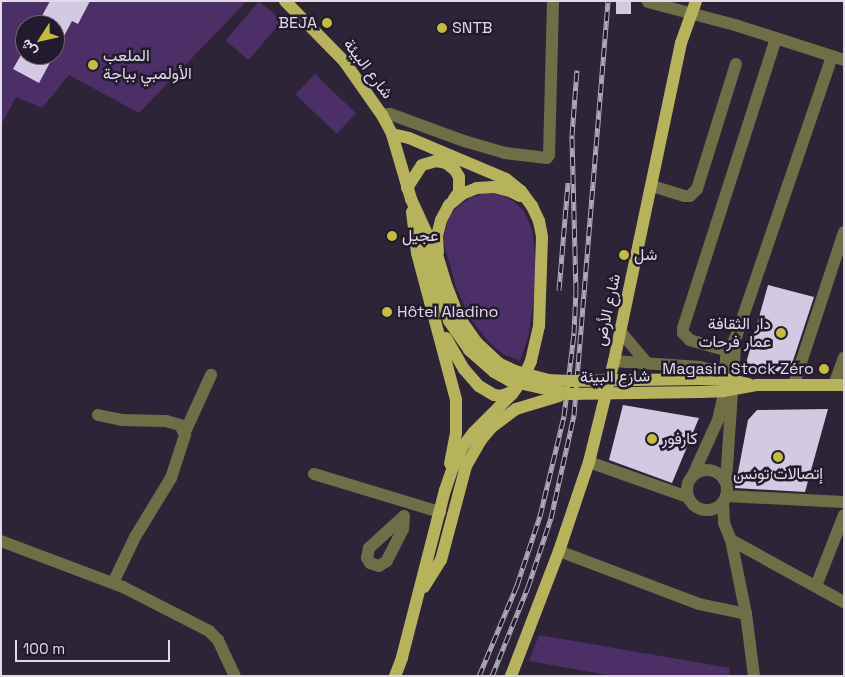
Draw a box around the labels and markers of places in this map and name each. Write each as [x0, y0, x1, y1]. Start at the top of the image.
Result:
place label: BEJA [278, 13, 317, 33]
marker: BEJA [321, 17, 333, 29]
place label: SNTB [452, 18, 492, 38]
marker: SNTB [436, 22, 448, 34]
place label: الملعب الأولمبي بباجة [103, 46, 192, 84]
marker: الملعب الأولمبي بباجة [87, 59, 99, 71]
place label: عجيل [402, 226, 438, 246]
marker: عجيل [386, 230, 398, 242]
place label: شل [634, 245, 657, 265]
marker: شل [618, 249, 630, 261]
place label: Hôtel Aladino [397, 302, 499, 322]
marker: Hôtel Aladino [381, 306, 393, 318]
place label: دار الثقافة عمار فرحات [699, 314, 771, 352]
marker: دار الثقافة عمار فرحات [775, 327, 787, 339]
place label: Magasin Stock Zéro [662, 359, 814, 379]
marker: Magasin Stock Zéro [818, 363, 830, 375]
place label: كارفور [662, 429, 698, 449]
marker: كارفور [646, 433, 658, 445]
marker: إتصالات تونس [772, 451, 784, 463]
place label: إتصالات تونس [733, 464, 823, 484]

